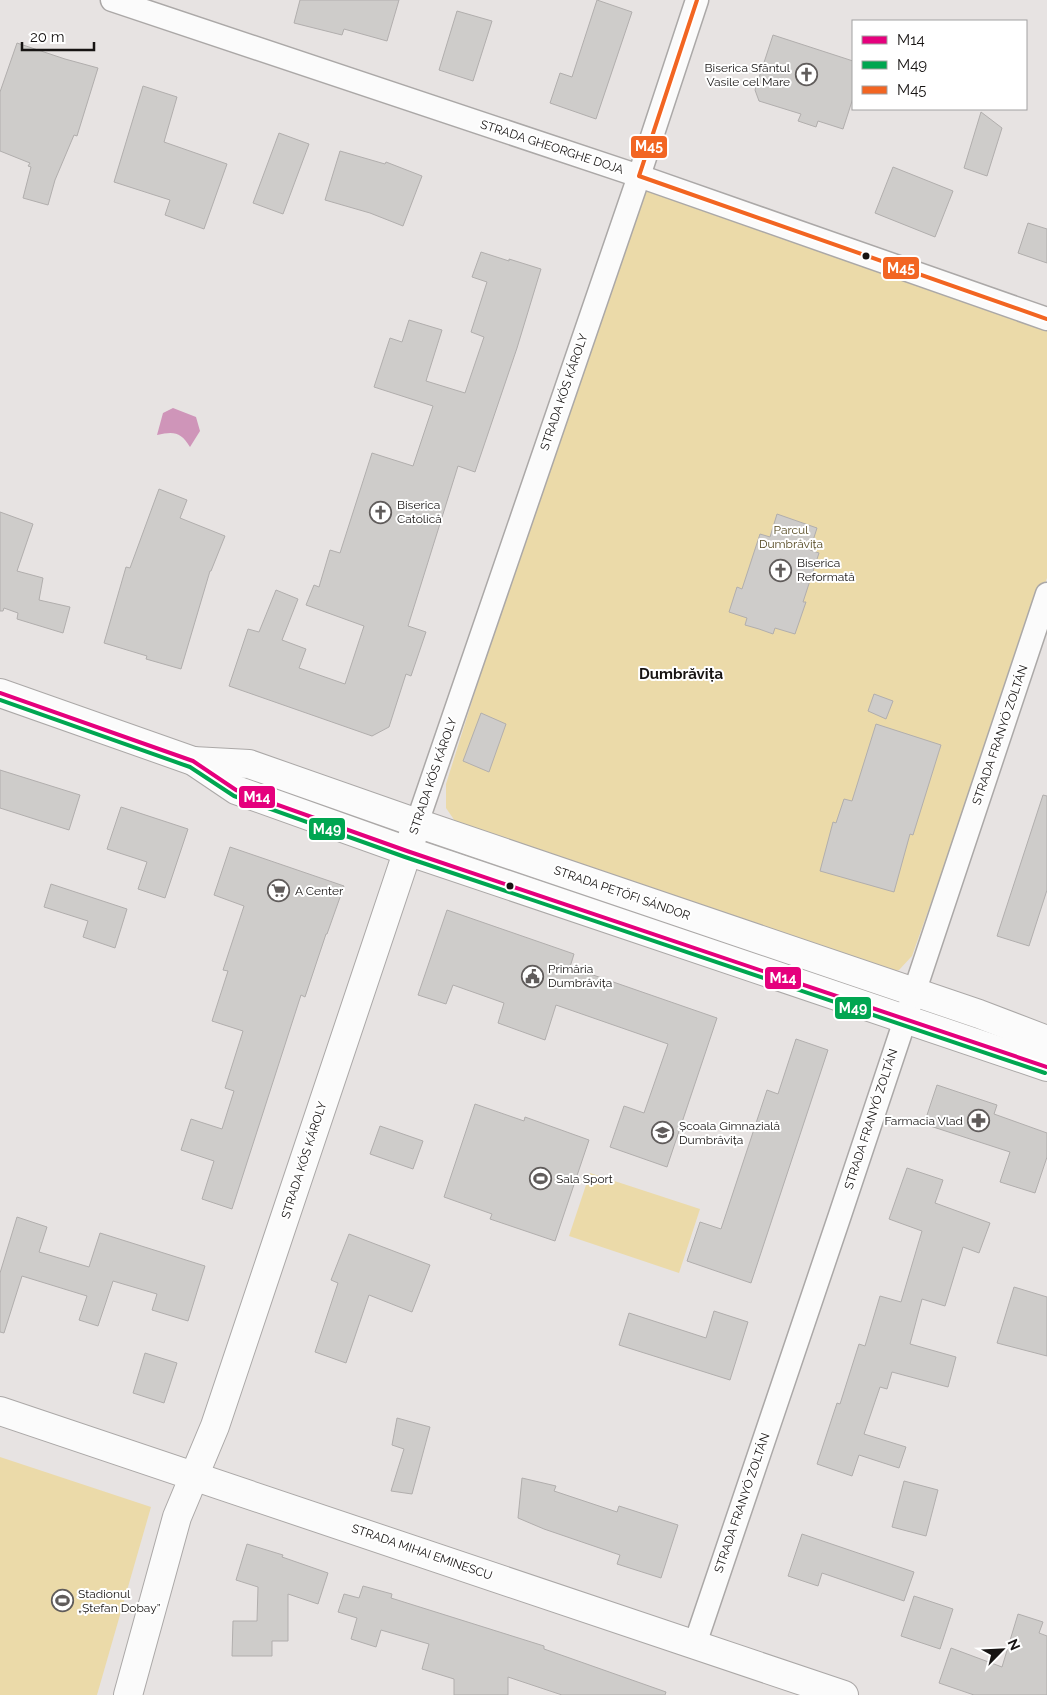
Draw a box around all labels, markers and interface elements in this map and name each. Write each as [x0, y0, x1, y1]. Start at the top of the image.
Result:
scale bar [22, 20, 95, 52]
legend [852, 20, 1027, 110]
text: 20 m [30, 28, 65, 46]
text: M14 [897, 31, 925, 49]
text: M49 [897, 56, 927, 74]
place label: Biserica Sfântul Vasile cel Mare [705, 61, 791, 89]
church icon: Biserica Sfântul Vasile cel Mare [794, 63, 818, 87]
text: M45 [897, 81, 927, 99]
street label: STRADA GHEORGHE DOJA [479, 117, 625, 177]
line badge: M45 [630, 135, 668, 159]
text: M45 [635, 138, 663, 154]
unlabelled marker [861, 251, 871, 261]
line badge: M45 [882, 256, 920, 280]
text: M45 [887, 260, 915, 276]
street label: STRADA KÓS KÁROLY [537, 332, 591, 452]
place label: Biserica Catolică [397, 498, 442, 526]
church icon: Biserica Catolică [369, 500, 393, 524]
park label: Parcul Dumbrăvița [759, 523, 823, 551]
place label: Biserica Reformată [797, 556, 855, 584]
church icon: Biserica Reformată [769, 558, 793, 582]
street label: STRADA FRANYÓ ZOLTÁN [969, 663, 1031, 807]
district label: Dumbrăvița [639, 665, 723, 683]
street label: STRADA KÓS KÁROLY [406, 716, 460, 836]
line badge: M14 [238, 785, 276, 809]
text: M14 [243, 789, 271, 805]
line badge: M49 [308, 817, 346, 841]
text: M49 [313, 821, 341, 837]
street label: STRADA PETŐFI SÁNDOR [552, 863, 692, 923]
supermarket icon: A Center [267, 879, 291, 903]
unlabelled marker [505, 881, 515, 891]
place label: A Center [295, 884, 344, 898]
place label: Primăria Dumbrăvița [548, 962, 612, 990]
public building icon: Primăria Dumbrăvița [520, 964, 544, 988]
line badge: M14 [764, 966, 802, 990]
text: M14 [769, 970, 797, 986]
line badge: M49 [834, 996, 872, 1020]
text: M49 [839, 1000, 867, 1016]
street label: STRADA FRANYÓ ZOLTÁN [842, 1047, 900, 1191]
street label: STRADA KÓS KÁROLY [278, 1099, 330, 1220]
pharmacy icon: Farmacia Vlad [967, 1109, 991, 1133]
place label: Farmacia Vlad [885, 1114, 963, 1128]
place label: Școala Gimnazială Dumbrăvița [679, 1119, 780, 1147]
school or university icon: Școala Gimnazială Dumbrăvița [651, 1121, 675, 1145]
sports icon: Sala Sport [528, 1167, 552, 1191]
place label: Sala Sport [556, 1172, 613, 1186]
street label: STRADA FRANYÓ ZOLTÁN [711, 1431, 773, 1575]
street label: STRADA MIHAI EMINESCU [350, 1521, 494, 1583]
place label: Stadionul „Ștefan Dobay” [78, 1587, 161, 1615]
sports icon: Stadionul „Ștefan Dobay” [50, 1589, 74, 1613]
north arrow [977, 1625, 1027, 1675]
text: N [1004, 1637, 1023, 1653]

